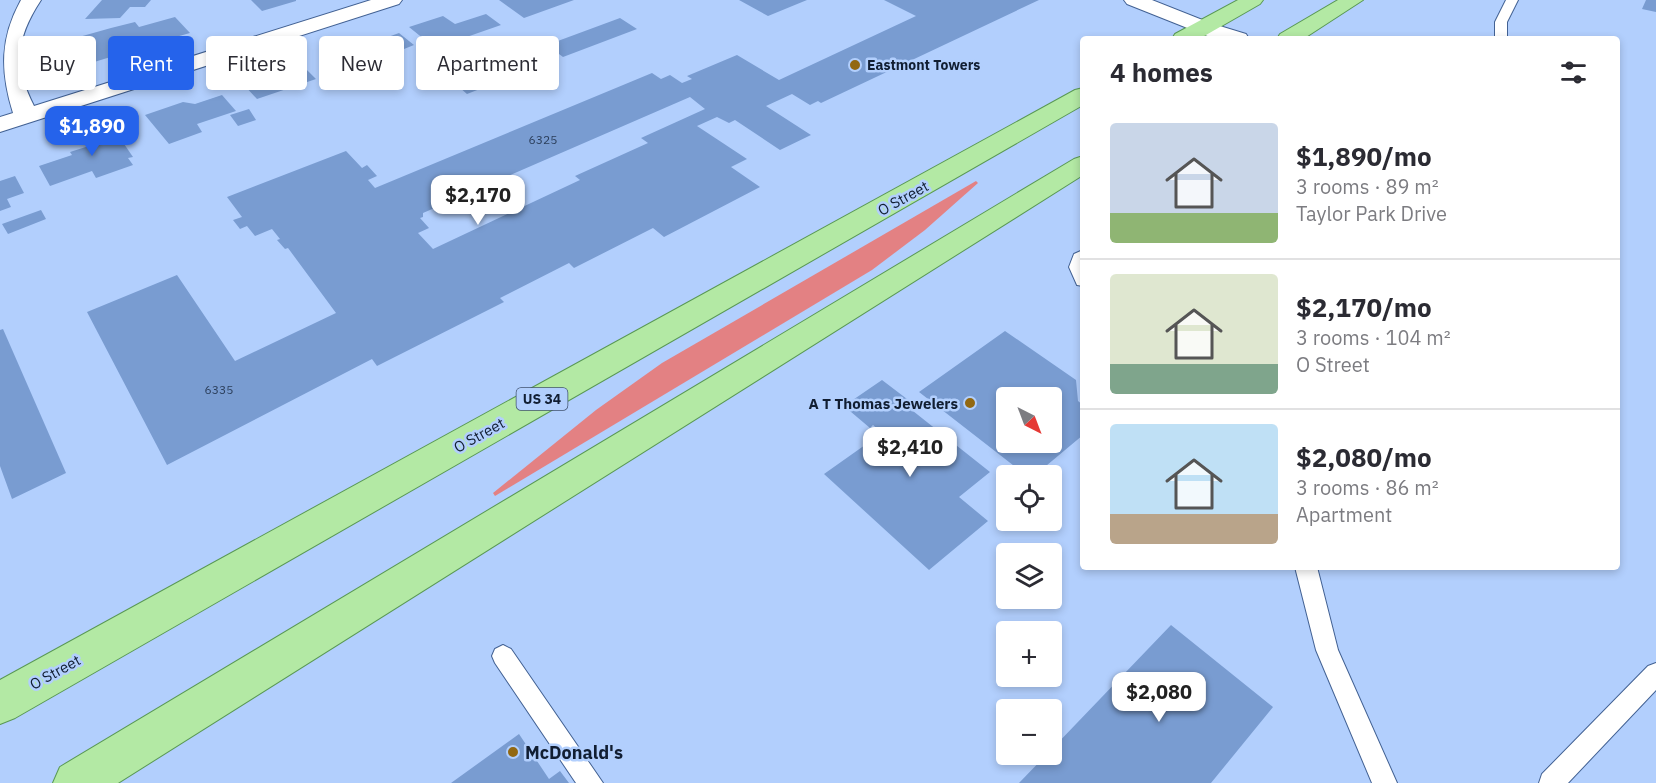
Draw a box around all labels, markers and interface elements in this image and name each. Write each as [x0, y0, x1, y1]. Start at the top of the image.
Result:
chip: Buy [18, 36, 96, 90]
chip: Rent [108, 36, 194, 90]
chip: Filters [206, 36, 307, 90]
chip: New [319, 36, 404, 90]
chip: Apartment [416, 36, 559, 90]
text: 4 homes [1110, 55, 1213, 89]
place label: Eastmont Towers [867, 56, 980, 74]
icon: filters [1557, 56, 1590, 89]
marker: Eastmont Towers [848, 58, 862, 72]
pin: $1,890 [43, 106, 141, 157]
text: $1,890 [59, 112, 125, 139]
house number: 6325 [529, 132, 557, 147]
text: $1,890/mo [1296, 139, 1432, 173]
icon: home [1158, 147, 1230, 219]
text: 3 rooms · 89 m² [1296, 173, 1439, 200]
pin: $2,170 [429, 175, 527, 226]
street label: O Street [874, 176, 932, 220]
text: $2,170 [445, 181, 511, 208]
text: Taylor Park Drive [1296, 200, 1447, 227]
text: $2,170/mo [1296, 290, 1432, 324]
icon: home [1158, 298, 1230, 370]
text: 3 rooms · 104 m² [1296, 324, 1451, 351]
text: O Street [1296, 351, 1370, 378]
house number: 6335 [205, 382, 233, 397]
north arrow [996, 387, 1062, 453]
map controls [996, 387, 1062, 765]
road number: US 34 [516, 388, 568, 410]
place label: A T Thomas Jewelers [808, 394, 958, 413]
marker: A T Thomas Jewelers [963, 396, 977, 410]
street label: O Street [450, 413, 508, 457]
pin: $2,410 [861, 427, 959, 478]
text: $2,410 [877, 433, 943, 460]
text: $2,080/mo [1296, 440, 1432, 474]
icon: home [1158, 448, 1230, 520]
button: locate [996, 465, 1062, 531]
text: 3 rooms · 86 m² [1296, 474, 1439, 501]
text: Apartment [1296, 501, 1392, 528]
button: layers [996, 543, 1062, 609]
button: + [996, 621, 1062, 687]
street label: O Street [26, 650, 84, 694]
pin: $2,080 [1110, 672, 1208, 723]
text: $2,080 [1126, 678, 1192, 705]
button: − [996, 699, 1062, 765]
place label: McDonald's [525, 741, 623, 764]
marker: McDonald's [506, 745, 520, 759]

